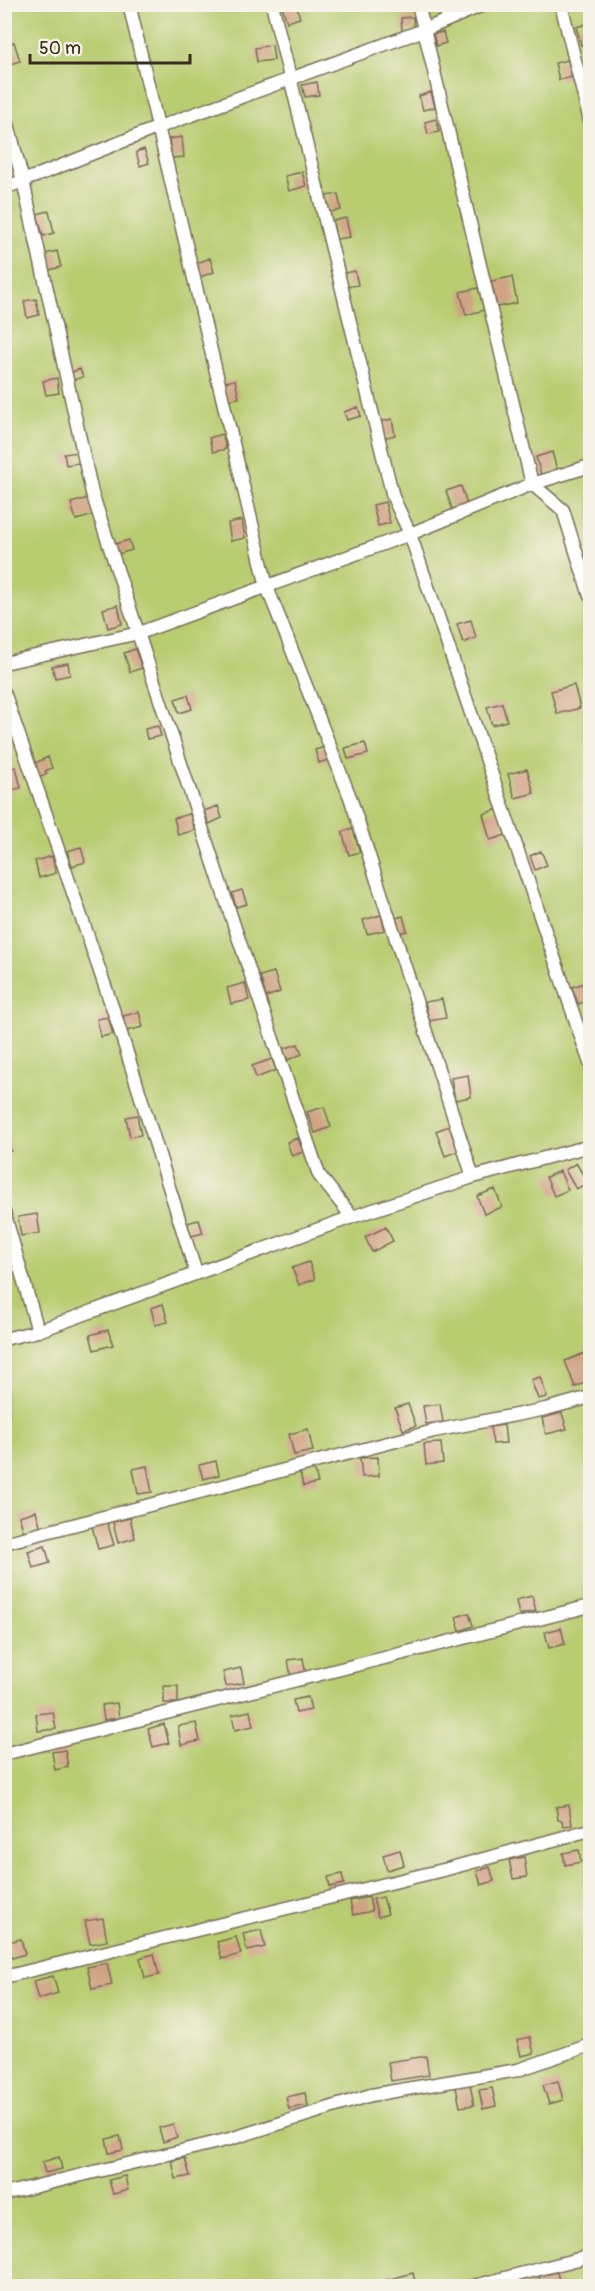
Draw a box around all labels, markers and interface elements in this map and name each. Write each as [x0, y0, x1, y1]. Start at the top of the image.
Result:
scale bar [30, 27, 190, 65]
text: 50 m [39, 37, 81, 60]

